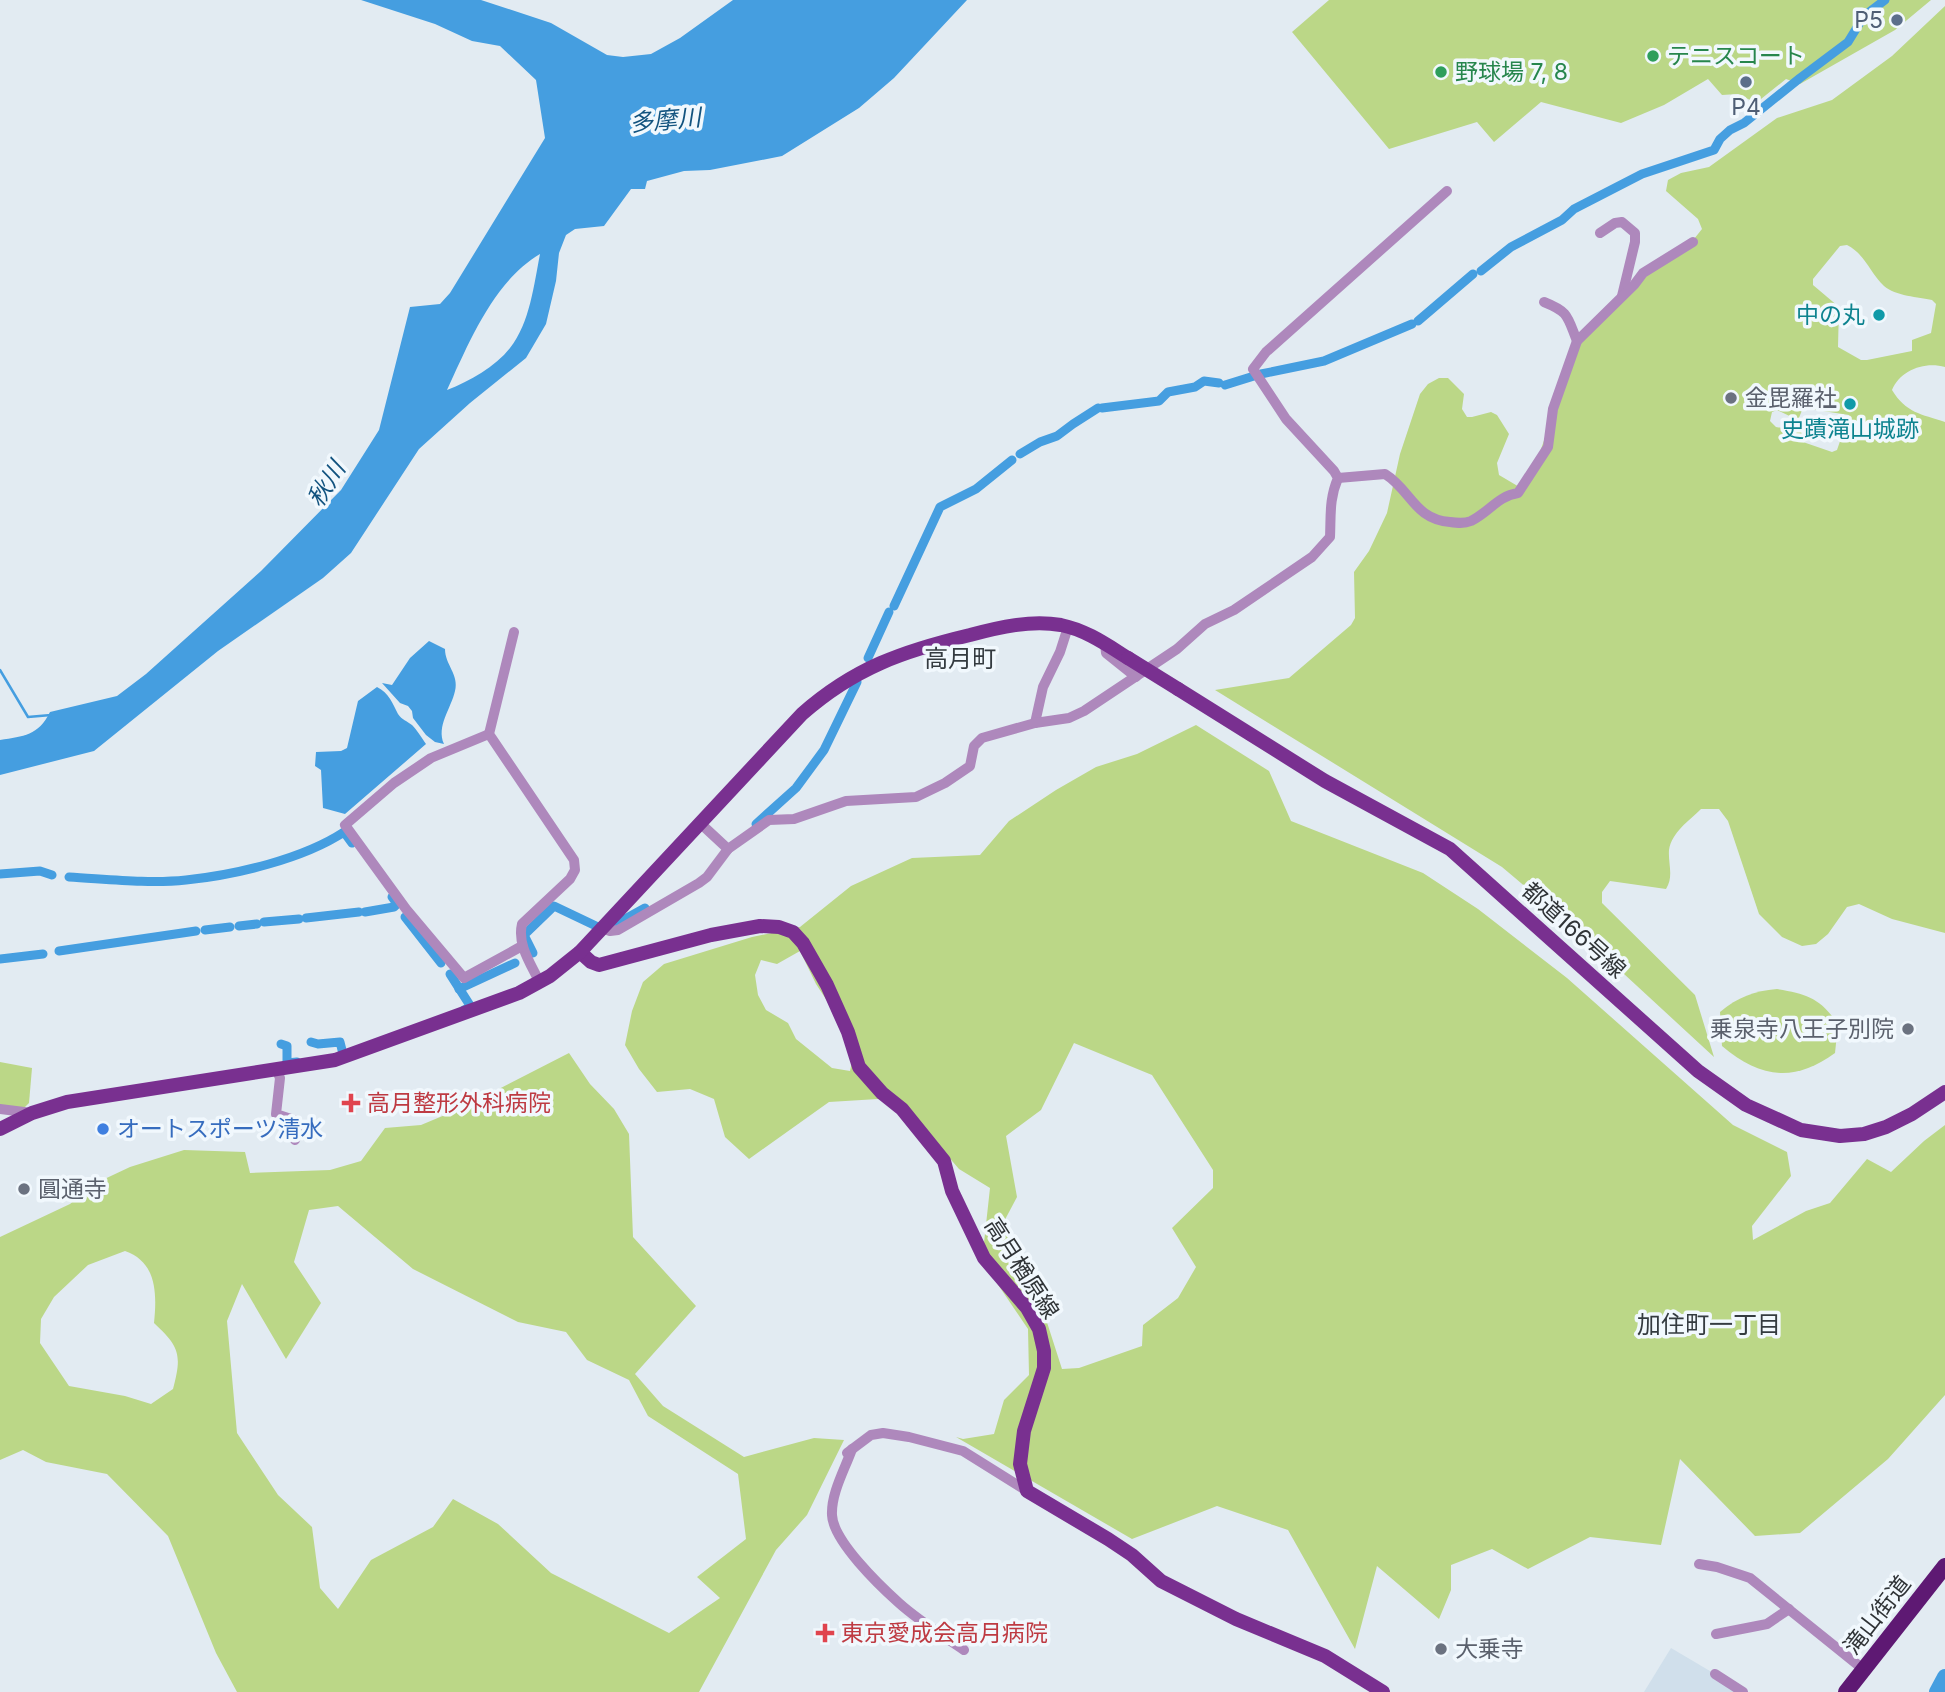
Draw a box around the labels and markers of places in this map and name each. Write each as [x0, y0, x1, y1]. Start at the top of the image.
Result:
place label: P5 [1854, 6, 1883, 34]
marker: P5 [1889, 12, 1905, 28]
place label: テニスコート [1667, 42, 1805, 70]
marker: テニスコート [1645, 48, 1661, 64]
place label: 野球場 7, 8 [1455, 58, 1568, 86]
marker: 野球場 7, 8 [1433, 64, 1449, 80]
marker: P4 [1738, 74, 1754, 90]
place label: P4 [1731, 93, 1761, 121]
place label: 中の丸 [1796, 301, 1865, 329]
marker: 中の丸 [1871, 307, 1887, 323]
place label: 金毘羅社 [1745, 384, 1837, 412]
marker: 金毘羅社 [1723, 390, 1739, 406]
marker: 史蹟滝山城跡 [1842, 396, 1858, 412]
place label: 史蹟滝山城跡 [1781, 415, 1919, 443]
place label: 乗泉寺八王子別院 [1710, 1015, 1894, 1043]
marker: 乗泉寺八王子別院 [1900, 1021, 1916, 1037]
place label: 高月整形外科病院 [367, 1089, 551, 1117]
marker: 高月整形外科病院 [341, 1093, 361, 1113]
place label: オートスポーツ清水 [117, 1115, 324, 1143]
marker: オートスポーツ清水 [95, 1121, 111, 1137]
place label: 圓通寺 [38, 1175, 107, 1203]
marker: 圓通寺 [16, 1181, 32, 1197]
place label: 東京愛成会高月病院 [841, 1619, 1048, 1647]
marker: 東京愛成会高月病院 [815, 1623, 835, 1643]
place label: 大乗寺 [1455, 1635, 1524, 1663]
marker: 大乗寺 [1433, 1641, 1449, 1657]

